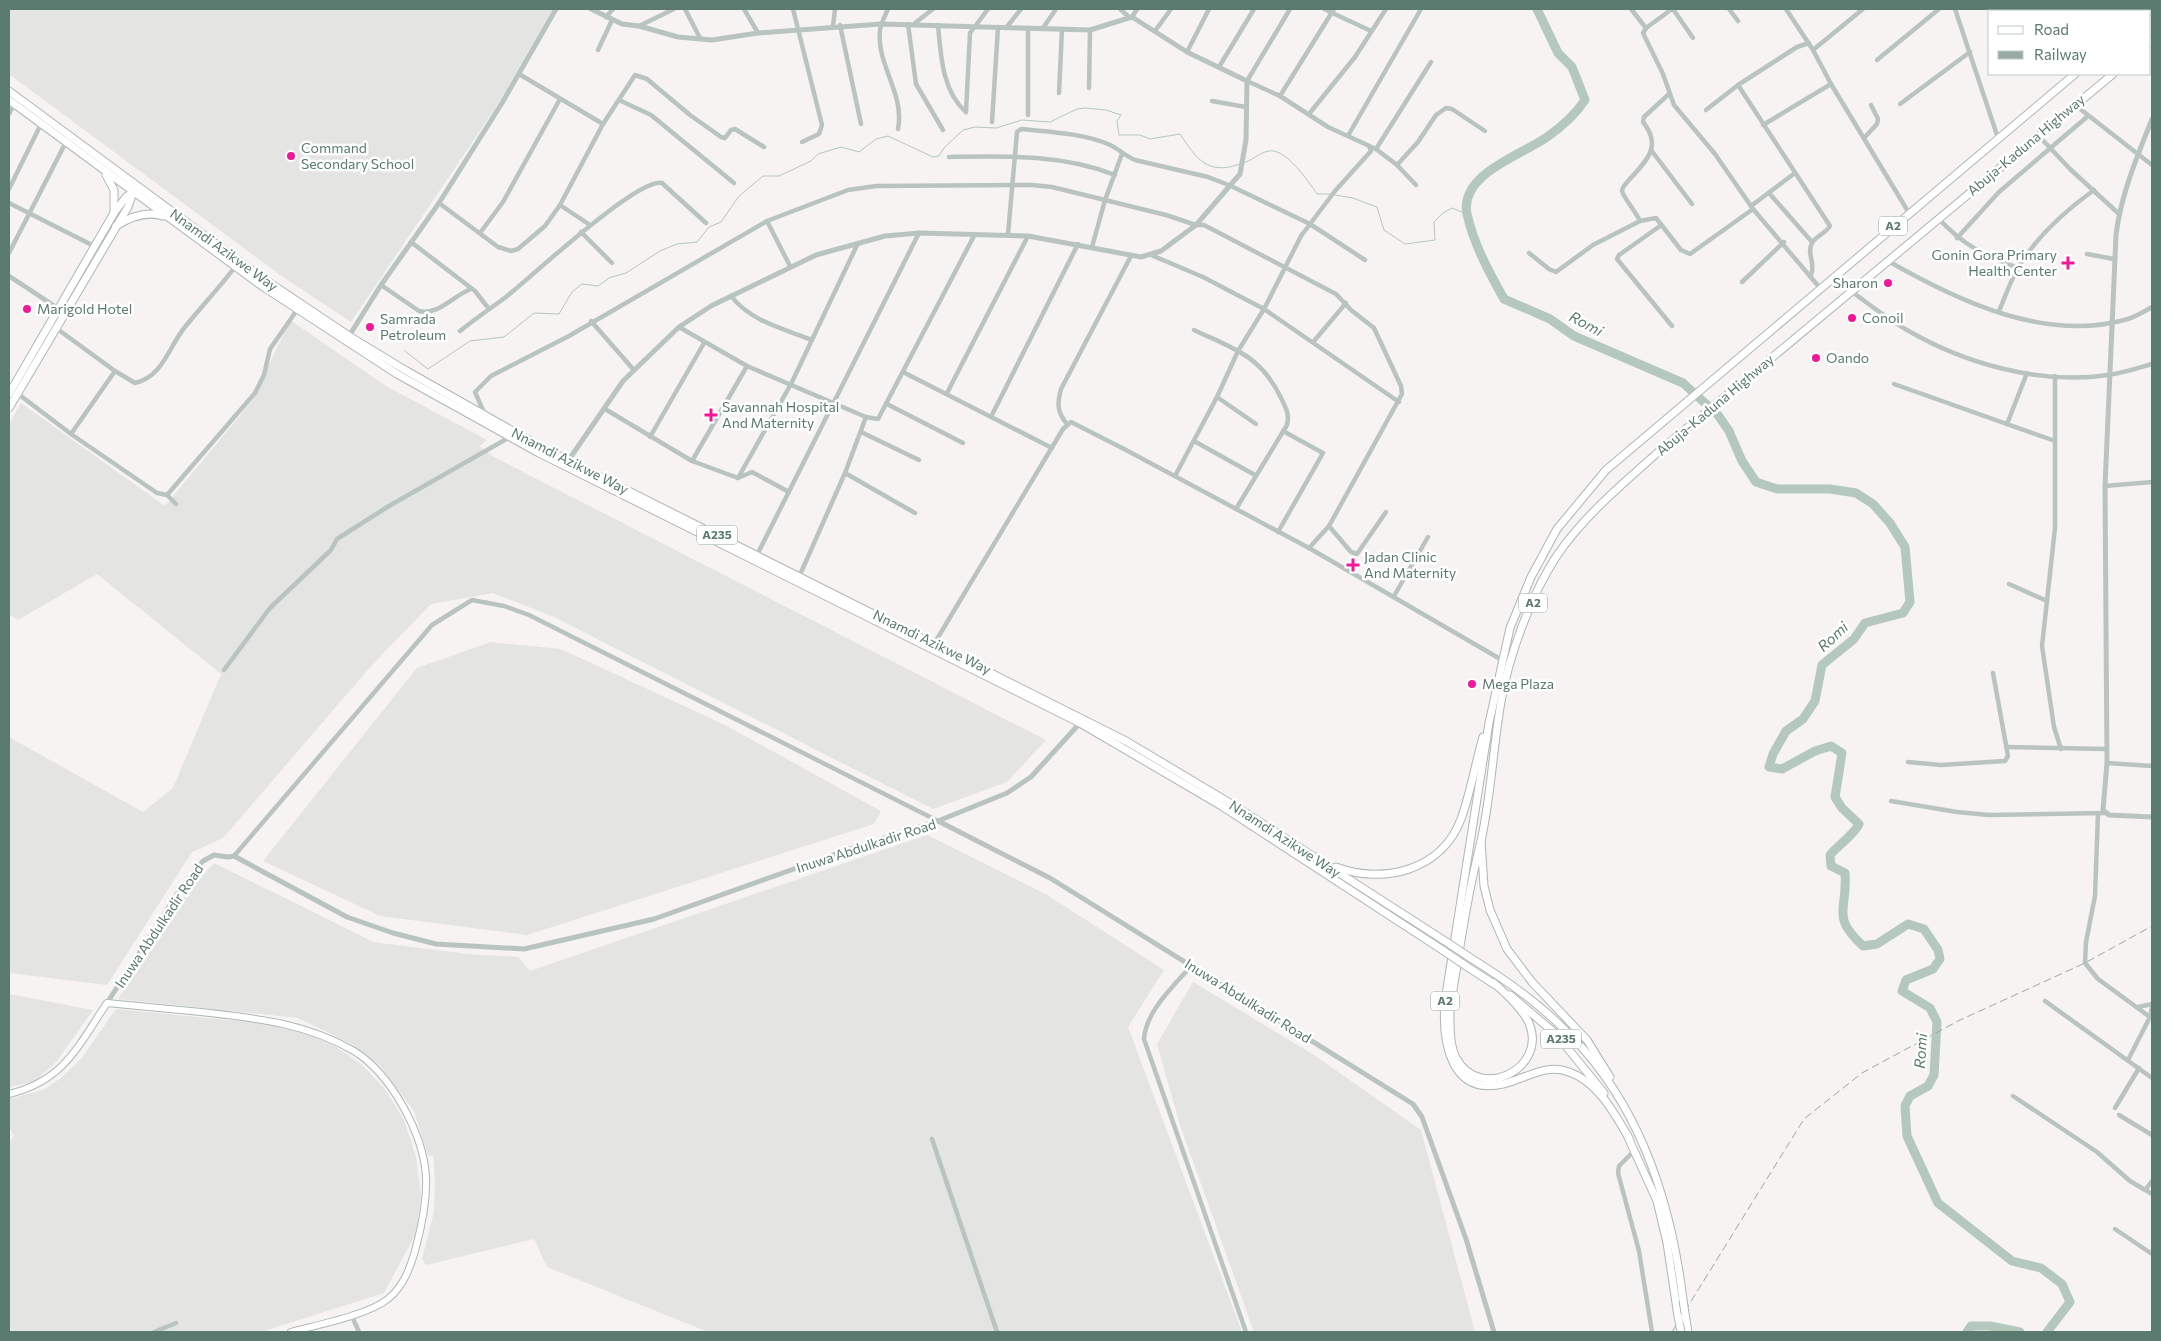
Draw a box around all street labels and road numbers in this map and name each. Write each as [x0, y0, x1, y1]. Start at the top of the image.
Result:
street label: Abuja-Kaduna Highway [1963, 90, 2088, 199]
street label: Nnamdi Azikwe Way [167, 205, 282, 294]
road number: A2 [1879, 217, 1907, 236]
street label: Abuja-Kaduna Highway [1652, 350, 1777, 459]
street label: Nnamdi Azikwe Way [509, 424, 632, 497]
road number: A235 [697, 526, 737, 544]
road number: A2 [1519, 594, 1547, 612]
street label: Nnamdi Azikwe Way [870, 606, 994, 678]
street label: Nnamdi Azikwe Way [1226, 796, 1344, 881]
street label: Inuwa Abdulkadir Road [794, 815, 938, 876]
street label: Inuwa Abdulkadir Road [111, 861, 206, 991]
street label: Inuwa Abdulkadir Road [1182, 955, 1315, 1046]
road number: A2 [1431, 991, 1459, 1010]
road number: A235 [1541, 1030, 1581, 1048]

